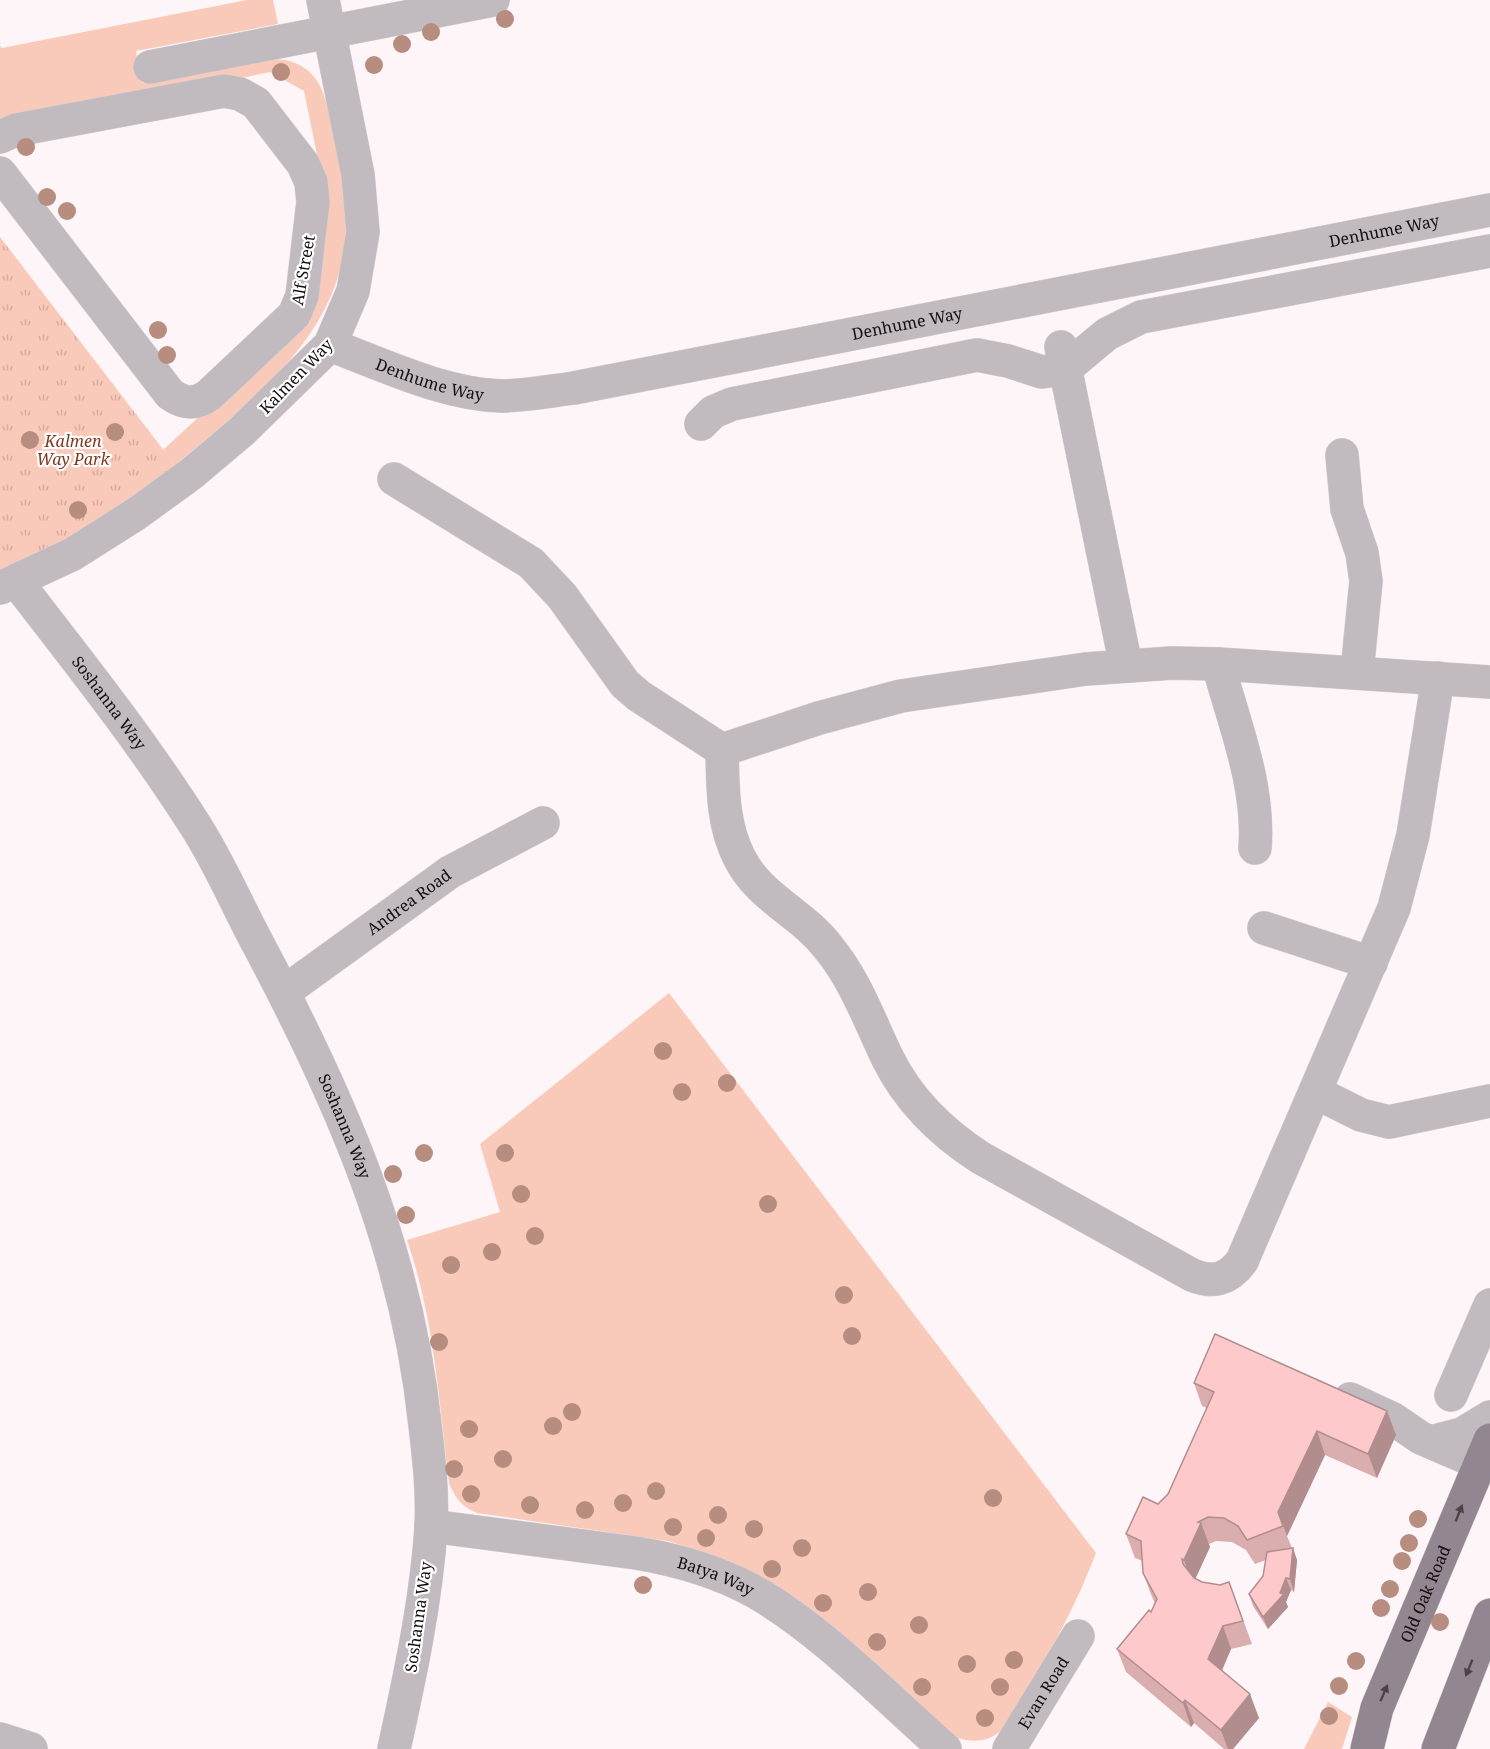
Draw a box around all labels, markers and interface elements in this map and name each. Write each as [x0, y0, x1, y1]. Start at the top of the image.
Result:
street label: Denhume Way [1327, 209, 1442, 252]
street label: Alf Street [286, 233, 320, 307]
street label: Denhume Way [850, 302, 965, 345]
street label: Kalmen Way [254, 333, 338, 418]
street label: Denhume Way [372, 353, 486, 406]
park label: Kalmen Way Park [36, 430, 111, 470]
street label: Soshanna Way [67, 651, 152, 755]
street label: Andrea Road [362, 864, 456, 940]
street label: Soshanna Way [313, 1070, 377, 1183]
one-way arrow [1454, 1503, 1464, 1521]
street label: Old Oak Road [1395, 1542, 1455, 1646]
street label: Batya Way [675, 1551, 759, 1601]
street label: Soshanna Way [399, 1559, 437, 1674]
street label: Evan Road [1013, 1652, 1074, 1733]
one-way arrow [1464, 1659, 1473, 1677]
one-way arrow [1380, 1684, 1389, 1702]

